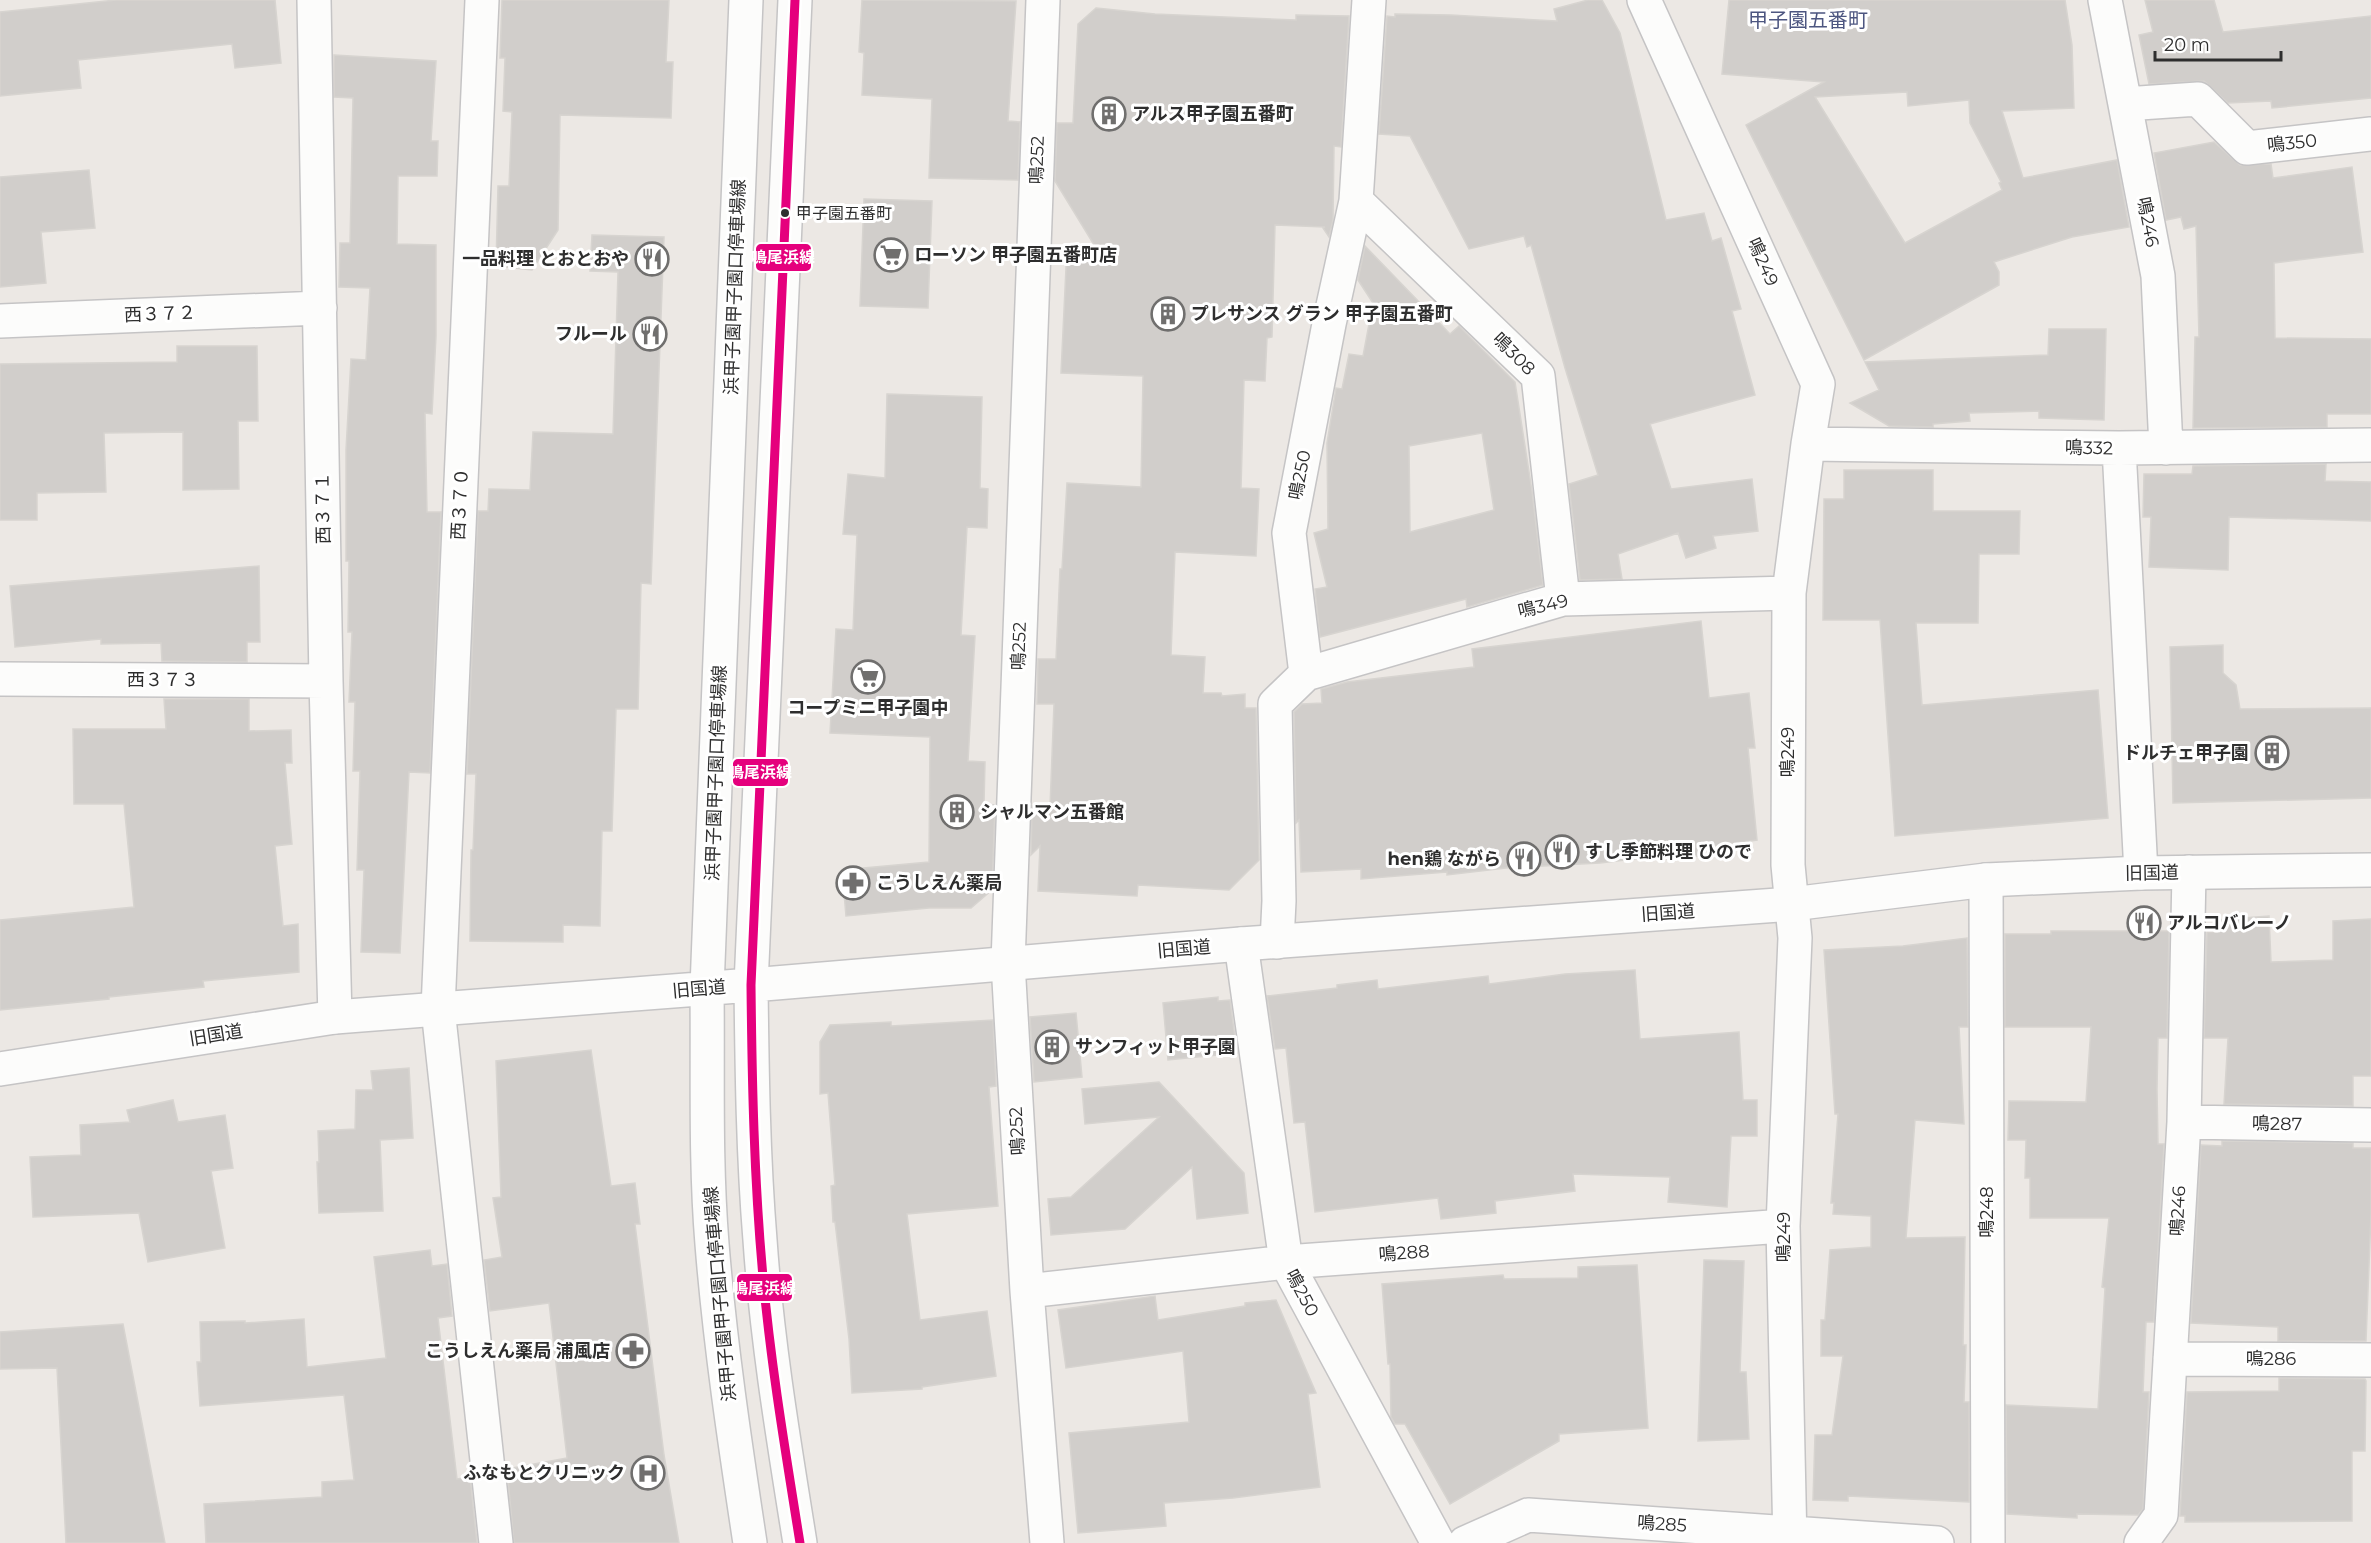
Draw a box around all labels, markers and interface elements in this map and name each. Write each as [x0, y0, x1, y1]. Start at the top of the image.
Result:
district label: 甲子園五番町 [1748, 8, 1868, 32]
scale bar [2155, 24, 2281, 62]
text: 20 m [2164, 34, 2210, 56]
building icon: アルス甲子園五番町 [1091, 96, 1127, 132]
place label: アルス甲子園五番町 [1132, 103, 1294, 125]
street label: 鳴350 [2266, 129, 2318, 157]
street label: 鳴252 [1025, 135, 1049, 185]
street label: 浜甲子園甲子園口停車場線 [720, 179, 750, 395]
street label: 鳴246 [2132, 195, 2164, 249]
place label: 甲子園五番町 [796, 204, 892, 223]
marker: 甲子園五番町 [779, 207, 791, 219]
street label: 鳴249 [1743, 234, 1783, 290]
supermarket icon: ローソン 甲子園五番町店 [873, 237, 909, 273]
restaurant icon: 一品料理 とおとおや [634, 241, 670, 277]
line badge: 鳴尾浜線 [755, 243, 812, 272]
place label: ローソン 甲子園五番町店 [914, 244, 1117, 266]
place label: 一品料理 とおとおや [462, 248, 629, 270]
text: 鳴尾浜線 [751, 248, 815, 267]
building icon: プレサンス グラン 甲子園五番町 [1150, 296, 1186, 332]
street label: 西３７２ [124, 302, 196, 326]
place label: プレサンス グラン 甲子園五番町 [1191, 303, 1453, 325]
restaurant icon: フルール [632, 316, 668, 352]
place label: フルール [555, 323, 627, 345]
street label: 鳴308 [1488, 328, 1540, 380]
street label: 鳴332 [2065, 437, 2113, 459]
street label: 鳴250 [1284, 448, 1316, 502]
street label: 西３７０ [447, 467, 473, 541]
street label: 西３７１ [311, 472, 335, 544]
street label: 鳴349 [1516, 590, 1570, 622]
street label: 鳴252 [1007, 621, 1031, 671]
supermarket icon: コープミニ甲子園中 [850, 659, 886, 695]
street label: 浜甲子園甲子園口停車場線 [701, 665, 731, 881]
street label: 西３７３ [127, 669, 199, 691]
place label: コープミニ甲子園中 [788, 697, 948, 719]
street label: 鳴249 [1777, 727, 1799, 777]
building icon: ドルチェ甲子園 [2254, 735, 2290, 771]
place label: ドルチェ甲子園 [2123, 742, 2249, 764]
line badge: 鳴尾浜線 [732, 758, 789, 787]
text: 鳴尾浜線 [728, 763, 792, 782]
building icon: シャルマン五番館 [939, 794, 975, 830]
place label: シャルマン五番館 [980, 801, 1124, 823]
restaurant icon: すし季節料理 ひので [1544, 834, 1580, 870]
restaurant icon: hen鶏 ながら [1506, 841, 1542, 877]
place label: すし季節料理 ひので [1585, 841, 1752, 863]
place label: hen鶏 ながら [1388, 848, 1501, 870]
street label: 旧国道 [2125, 862, 2179, 884]
pharmacy icon: こうしえん薬局 [835, 865, 871, 901]
place label: こうしえん薬局 [876, 872, 1002, 894]
street label: 旧国道 [1640, 900, 1696, 926]
restaurant icon: アルコバレーノ [2126, 905, 2162, 941]
place label: アルコバレーノ [2167, 912, 2291, 934]
street label: 旧国道 [1156, 936, 1212, 962]
street label: 旧国道 [671, 976, 727, 1002]
street label: 旧国道 [188, 1020, 244, 1050]
building icon: サンフィット甲子園 [1034, 1029, 1070, 1065]
place label: サンフィット甲子園 [1075, 1036, 1236, 1058]
street label: 鳴252 [1005, 1106, 1029, 1156]
street label: 鳴287 [2252, 1113, 2302, 1135]
street label: 浜甲子園甲子園口停車場線 [700, 1185, 740, 1403]
street label: 鳴246 [2166, 1185, 2190, 1237]
street label: 鳴248 [1976, 1186, 1998, 1238]
street label: 鳴249 [1773, 1212, 1795, 1262]
street label: 鳴288 [1378, 1240, 1430, 1266]
street label: 鳴250 [1280, 1266, 1324, 1320]
line badge: 鳴尾浜線 [736, 1273, 793, 1302]
text: 鳴尾浜線 [732, 1279, 796, 1298]
pharmacy icon: こうしえん薬局 浦風店 [615, 1333, 651, 1369]
place label: こうしえん薬局 浦風店 [425, 1340, 610, 1362]
street label: 鳴286 [2246, 1348, 2296, 1370]
hospital icon: ふなもとクリニック [630, 1455, 666, 1491]
place label: ふなもとクリニック [463, 1462, 625, 1484]
street label: 鳴285 [1636, 1511, 1688, 1537]

